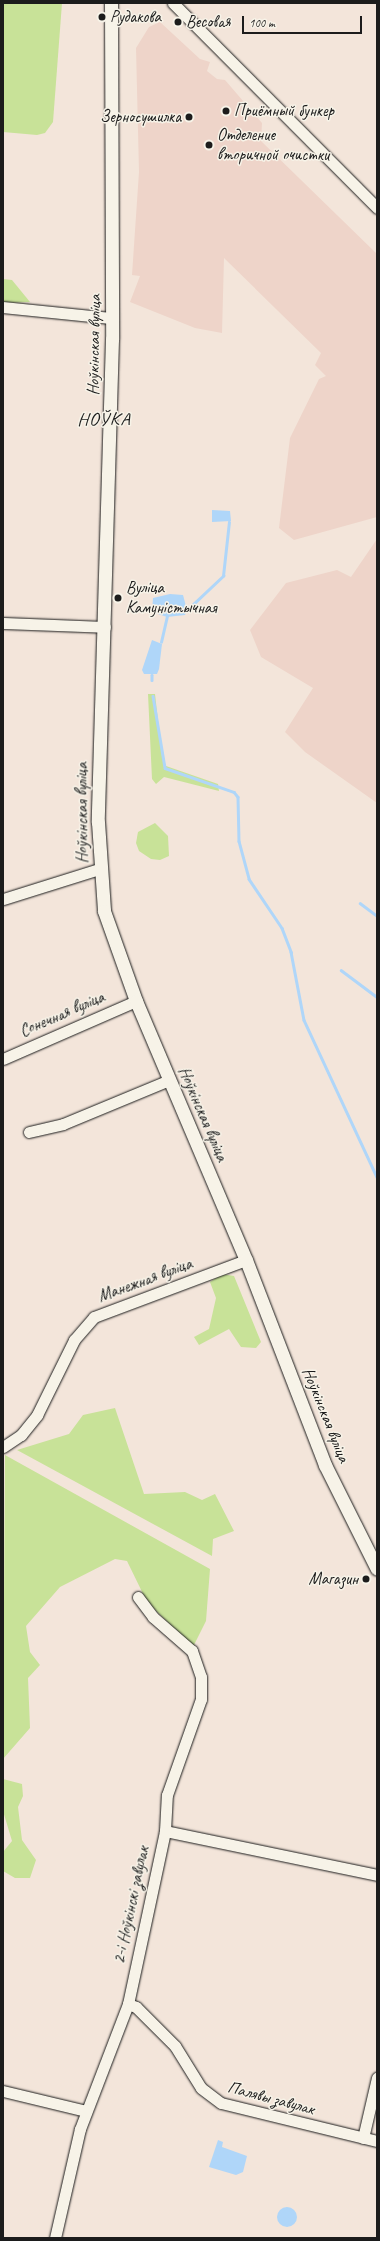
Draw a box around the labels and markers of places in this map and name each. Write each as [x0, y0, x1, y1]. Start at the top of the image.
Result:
place label: Рудакова [110, 7, 161, 27]
marker: Рудакова [97, 12, 107, 22]
place label: Весовая [186, 12, 230, 32]
marker: Весовая [173, 17, 183, 27]
place label: Приёмный бункер [234, 101, 334, 121]
marker: Приёмный бункер [221, 106, 231, 116]
place label: Зерносушилка [100, 107, 181, 127]
marker: Зерносушилка [184, 112, 194, 122]
place label: Отделение вторичной очистки [217, 125, 329, 165]
marker: Отделение вторичной очистки [204, 140, 214, 150]
place label: Вуліца Камуністычная [126, 578, 216, 618]
marker: Вуліца Камуністычная [113, 593, 123, 603]
place label: Магазин [308, 1569, 358, 1589]
marker: Магазин [361, 1574, 371, 1584]

